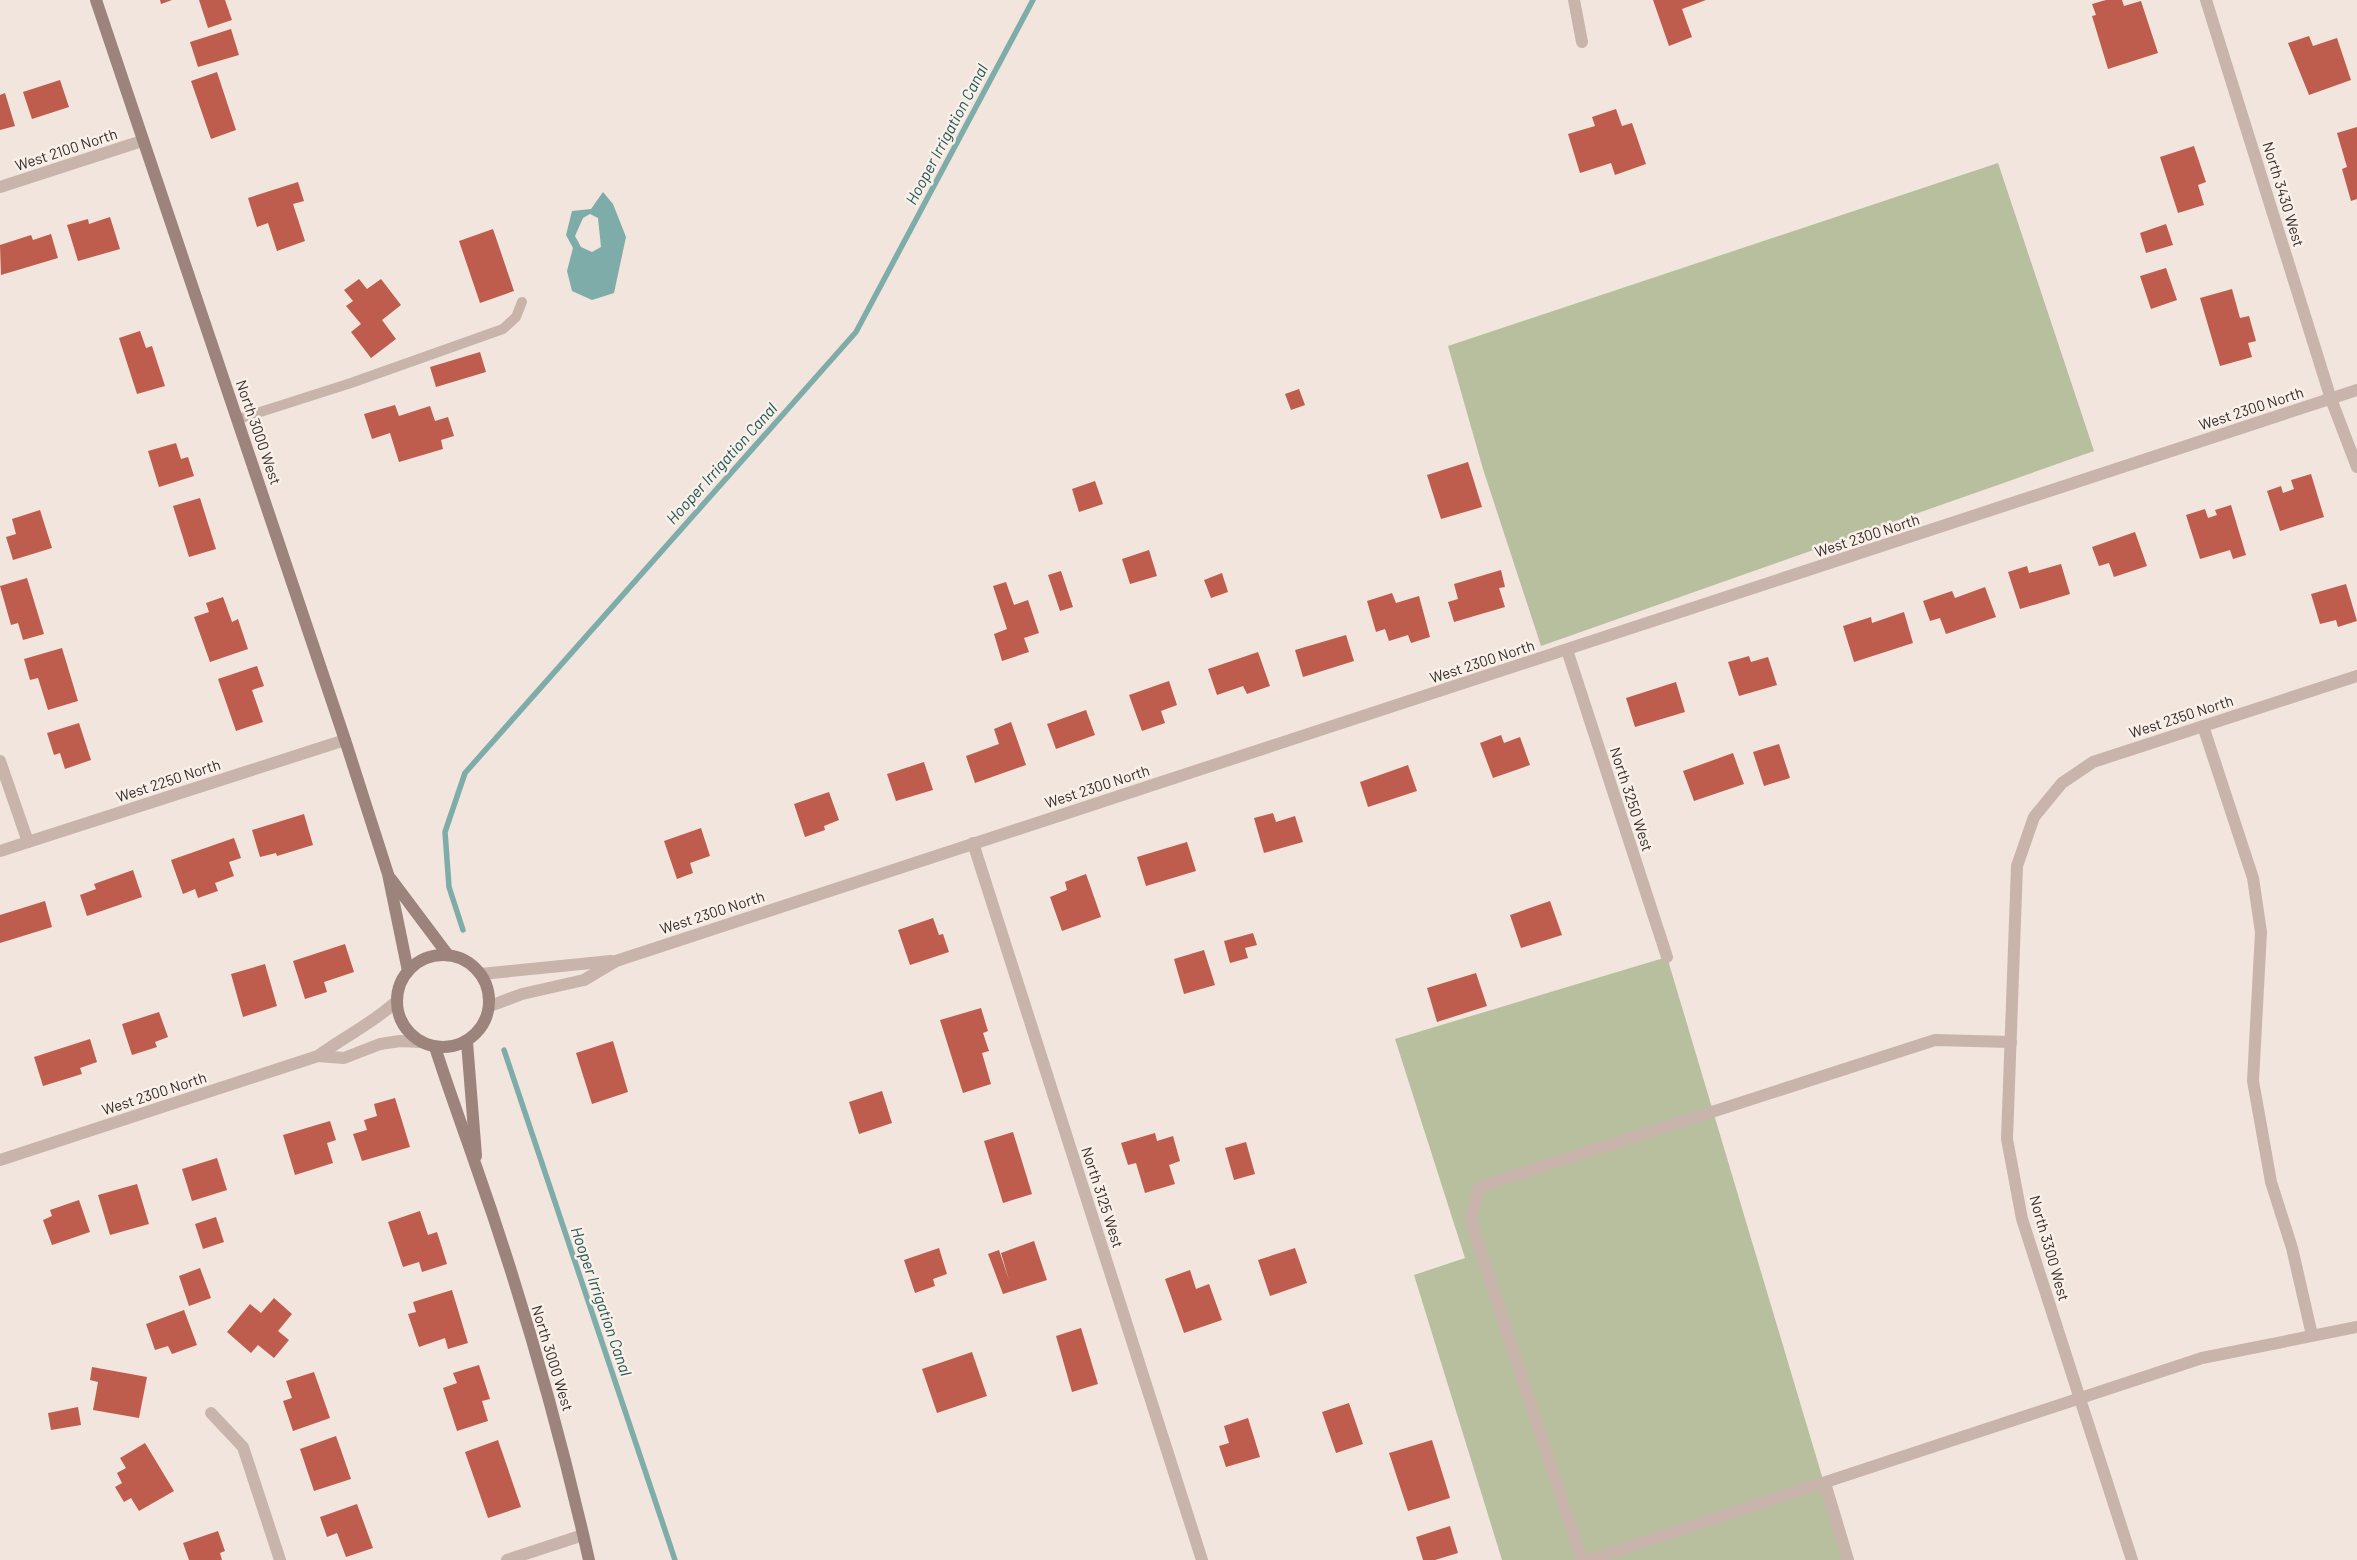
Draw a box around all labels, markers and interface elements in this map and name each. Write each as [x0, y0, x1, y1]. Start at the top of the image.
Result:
water label: Hooper Irrigation Canal [901, 60, 991, 207]
street label: West 2100 North [13, 124, 119, 174]
street label: North 3430 West [2260, 139, 2308, 249]
street label: North 3000 West [233, 377, 285, 487]
street label: West 2300 North [2196, 383, 2306, 433]
water label: Hooper Irrigation Canal [662, 398, 781, 527]
street label: West 2300 North [1812, 510, 1922, 560]
street label: West 2300 North [1427, 636, 1537, 686]
street label: West 2350 North [2127, 691, 2235, 741]
street label: North 3250 West [1607, 745, 1657, 853]
street label: West 2250 North [113, 755, 223, 805]
street label: West 2300 North [1042, 761, 1152, 811]
street label: West 2300 North [657, 887, 767, 937]
street label: West 2300 North [99, 1068, 209, 1118]
street label: North 3125 West [1078, 1144, 1128, 1250]
street label: North 3300 West [2026, 1193, 2074, 1303]
water label: Hooper Irrigation Canal [568, 1224, 637, 1378]
street label: North 3000 West [528, 1303, 578, 1413]

